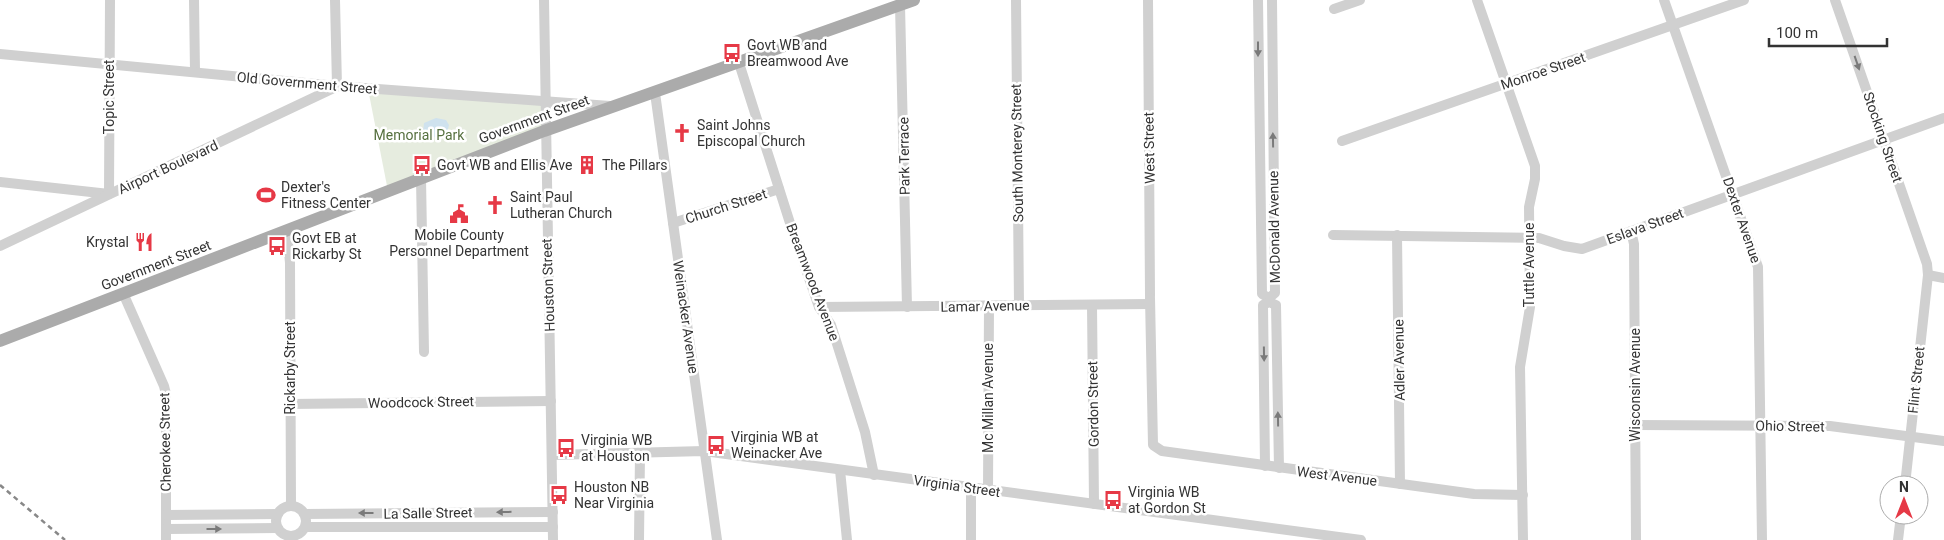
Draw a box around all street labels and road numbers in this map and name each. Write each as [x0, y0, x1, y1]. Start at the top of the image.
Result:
street label: Monroe Street [1499, 49, 1588, 93]
street label: Topic Street [101, 59, 117, 134]
street label: Old Government Street [236, 69, 378, 97]
street label: South Monterey Street [1008, 83, 1026, 222]
street label: Stocking Street [1860, 90, 1906, 185]
street label: Government Street [477, 91, 592, 146]
street label: West Street [1140, 112, 1158, 184]
street label: Park Terrace [895, 117, 913, 195]
street label: Airport Boulevard [116, 137, 220, 197]
street label: McDonald Avenue [1265, 171, 1283, 283]
street label: Dexter Avenue [1720, 175, 1764, 265]
street label: Church Street [683, 185, 769, 227]
street label: Eslava Street [1604, 205, 1686, 247]
street label: Breamwood Avenue [783, 221, 843, 343]
street label: Tuttle Avenue [1521, 223, 1537, 307]
street label: Government Street [99, 237, 214, 293]
street label: Houston Street [538, 238, 558, 332]
street label: Weinacker Avenue [670, 259, 702, 375]
street label: Lamar Avenue [940, 297, 1030, 315]
street label: Adler Avenue [1390, 319, 1408, 401]
street label: Rickarby Street [282, 321, 298, 415]
street label: Wisconsin Avenue [1627, 328, 1643, 442]
street label: Mc Millan Avenue [980, 343, 996, 453]
street label: Flint Street [1905, 345, 1928, 414]
street label: Gordon Street [1084, 360, 1102, 447]
street label: Cherokee Street [156, 392, 174, 492]
street label: Woodcock Street [368, 393, 475, 411]
street label: Ohio Street [1755, 417, 1825, 435]
street label: West Avenue [1296, 463, 1378, 489]
street label: Virginia Street [913, 472, 1002, 500]
street label: La Salle Street [383, 504, 473, 522]

